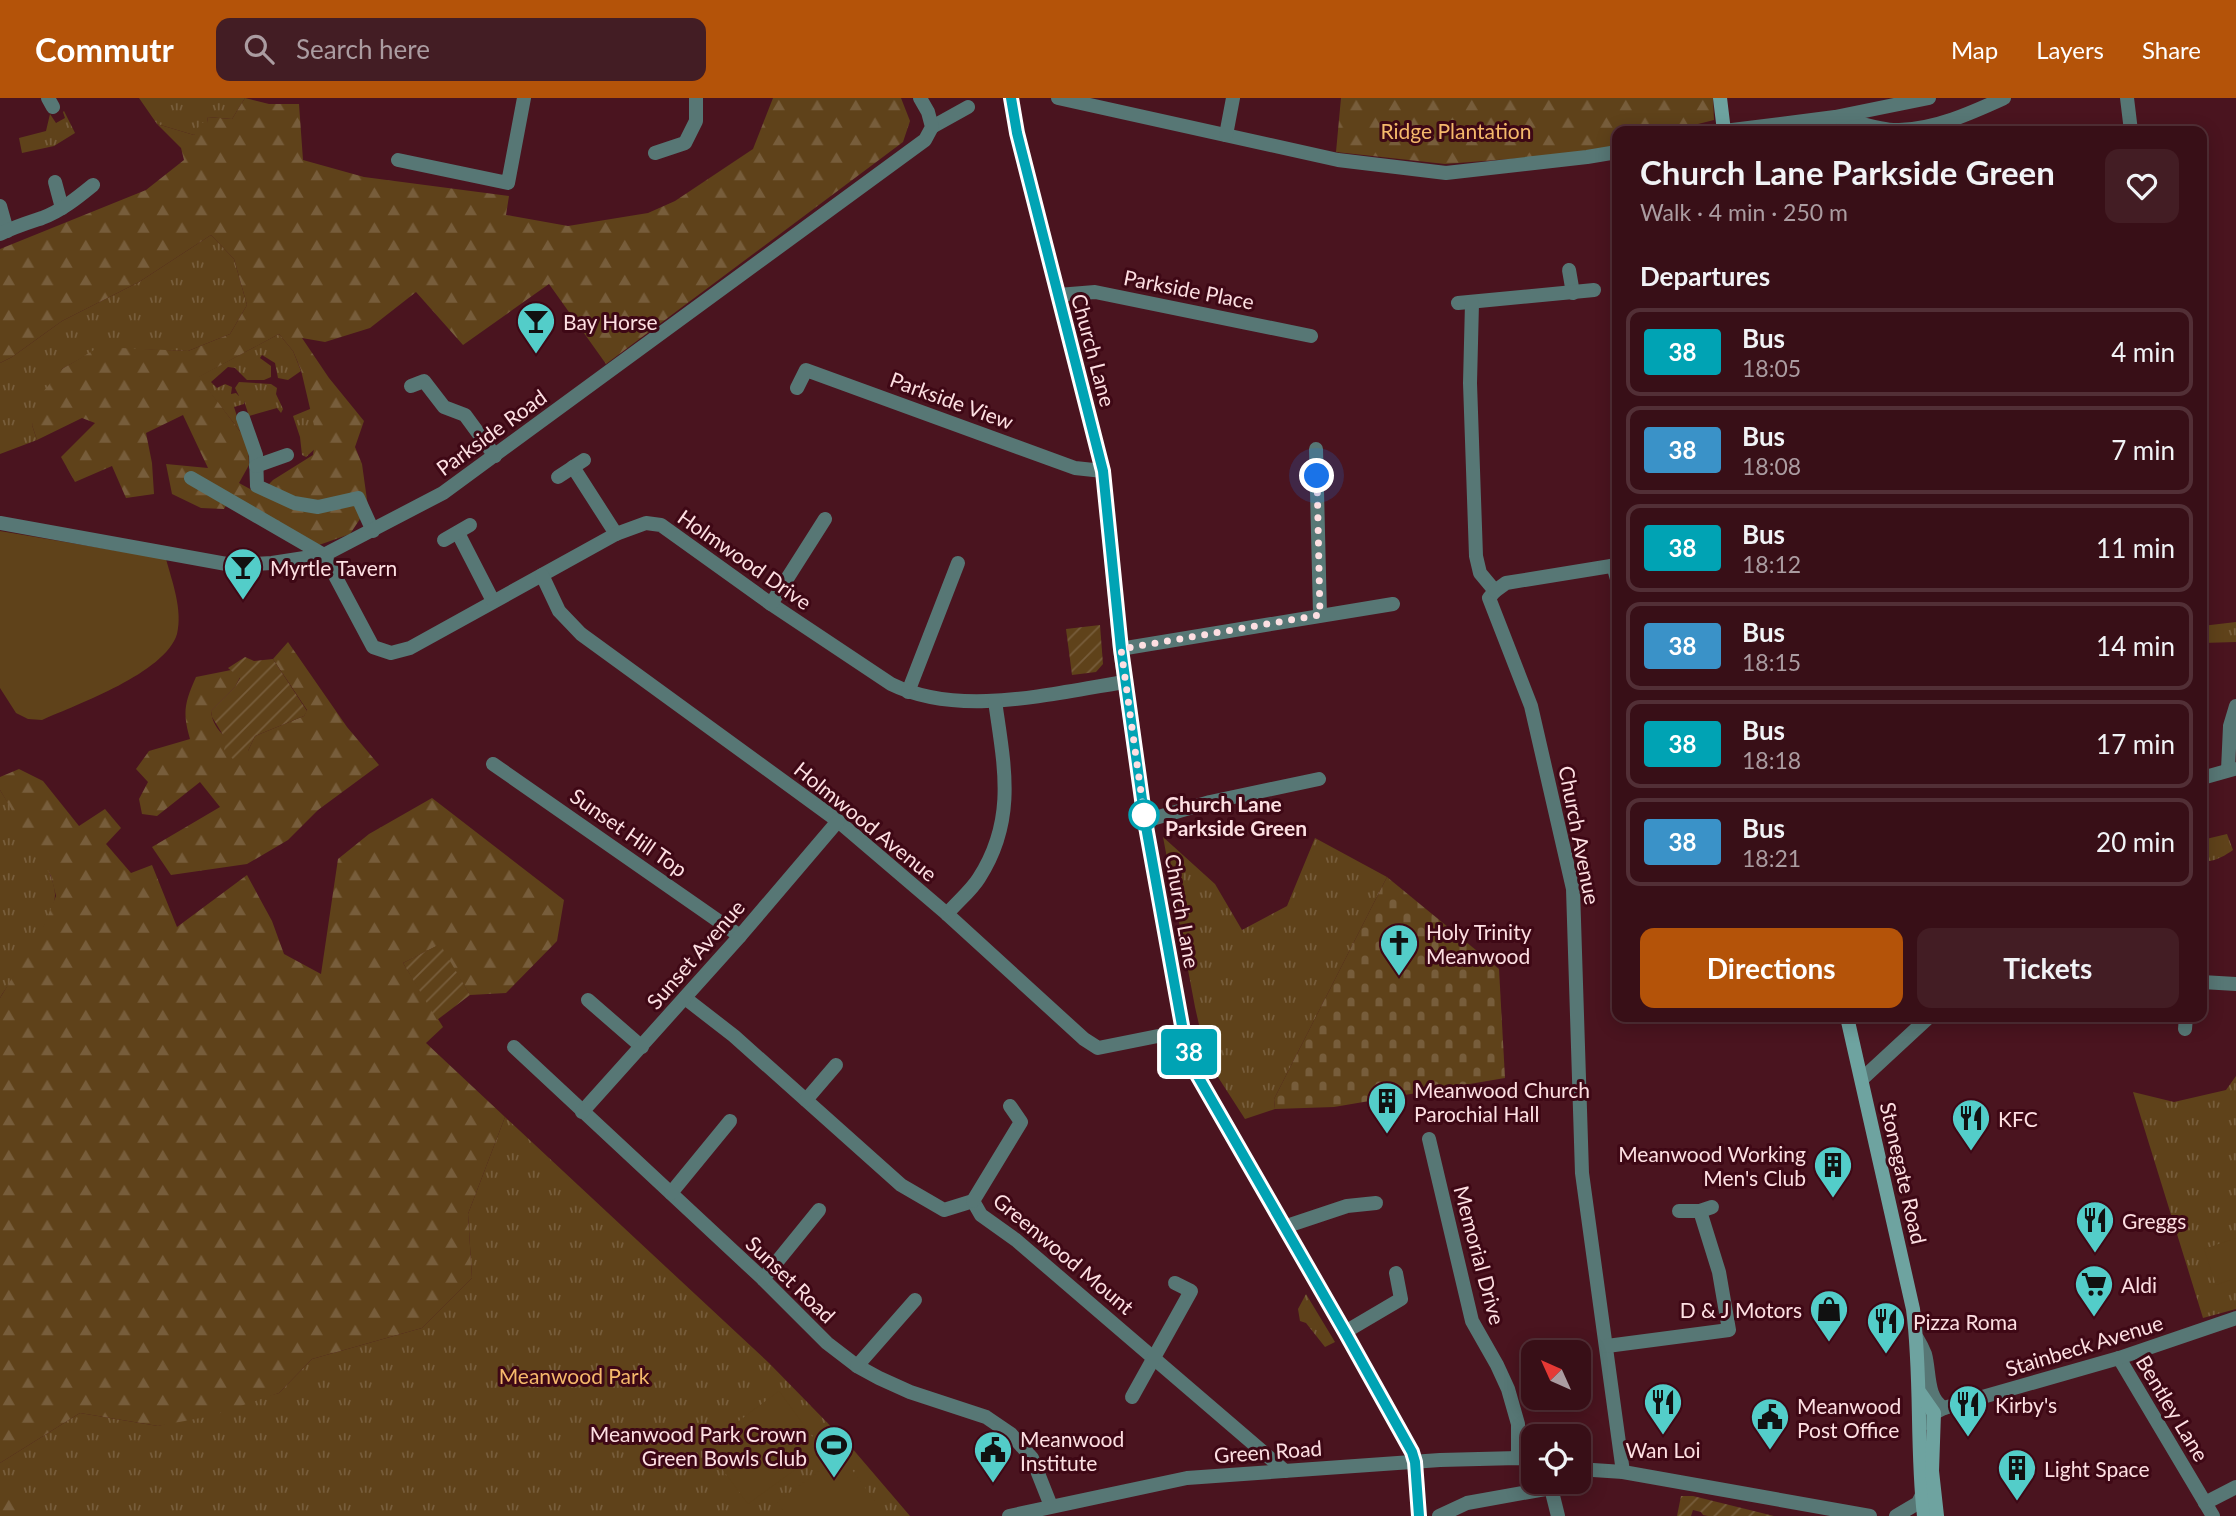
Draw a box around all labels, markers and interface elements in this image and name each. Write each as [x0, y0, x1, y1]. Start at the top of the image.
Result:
search box [216, 18, 706, 81]
text: Commutr [35, 29, 174, 69]
icon: search [240, 30, 278, 68]
text: Search here [296, 33, 430, 65]
text: Map [1951, 35, 1998, 64]
text: Layers [2036, 35, 2104, 64]
text: Share [2142, 35, 2201, 64]
park label: Ridge Plantation [1381, 118, 1531, 143]
button: heart [2105, 149, 2179, 223]
text: Church Lane Parkside Green [1640, 152, 2055, 192]
text: Walk · 4 min · 250 m [1640, 198, 1848, 226]
text: Departures [1640, 260, 1770, 292]
street label: Parkside Place [1122, 264, 1256, 314]
street label: Church Lane [1067, 291, 1121, 409]
bar icon: Bay Horse [515, 300, 557, 355]
place label: Bay Horse [563, 309, 658, 334]
text: Bus [1742, 322, 1785, 354]
text: 4 min [2111, 336, 2175, 368]
text: 38 [1669, 337, 1696, 366]
text: 18:05 [1742, 354, 1801, 382]
street label: Parkside View [887, 366, 1018, 434]
street label: Parkside Road [431, 384, 551, 480]
text: Bus [1742, 420, 1785, 452]
text: 7 min [2111, 434, 2175, 466]
text: 38 [1669, 435, 1696, 464]
text: 18:08 [1742, 452, 1801, 480]
your location [1299, 458, 1334, 493]
street label: Holmwood Drive [673, 504, 817, 614]
text: Bus [1742, 518, 1785, 550]
text: 11 min [2096, 532, 2175, 564]
text: 38 [1669, 533, 1696, 562]
bar icon: Myrtle Tavern [222, 546, 264, 601]
text: 18:12 [1742, 550, 1801, 578]
place label: Myrtle Tavern [270, 555, 397, 580]
text: Bus [1742, 616, 1785, 648]
text: 14 min [2096, 630, 2175, 662]
text: 38 [1669, 631, 1696, 660]
text: 18:15 [1742, 648, 1801, 676]
text: Bus [1742, 714, 1785, 746]
text: 17 min [2096, 728, 2175, 760]
text: 38 [1669, 729, 1696, 758]
text: 18:18 [1742, 746, 1801, 774]
street label: Holmwood Avenue [790, 756, 942, 886]
street label: Church Avenue [1554, 764, 1606, 906]
street label: Sunset Hill Top [566, 783, 692, 881]
place label: Church Lane Parkside Green [1165, 791, 1307, 840]
marker: Church Lane Parkside Green [1129, 800, 1159, 830]
text: Bus [1742, 812, 1785, 844]
text: 20 min [2096, 826, 2175, 858]
text: 38 [1669, 827, 1696, 856]
text: 18:21 [1742, 844, 1801, 872]
street label: Church Lane [1161, 852, 1205, 970]
street label: Sunset Avenue [641, 894, 749, 1014]
place label: Holy Trinity Meanwood [1426, 919, 1532, 968]
church icon: Holy Trinity Meanwood [1378, 922, 1420, 977]
button: Directions [1640, 928, 1903, 1008]
button: Tickets [1917, 928, 2179, 1008]
line badge: 38 [1158, 1029, 1220, 1075]
text: 38 [1175, 1037, 1203, 1066]
place label: Meanwood Church Parochial Hall [1414, 1077, 1590, 1126]
building icon: Meanwood Church Parochial Hall [1366, 1080, 1408, 1135]
restaurant icon: KFC [1950, 1097, 1992, 1152]
street label: Stonegate Road [1876, 1100, 1932, 1246]
place label: KFC [1998, 1106, 2038, 1131]
place label: Meanwood Working Men's Club [1618, 1141, 1806, 1190]
building icon: Meanwood Working Men's Club [1812, 1144, 1854, 1199]
street label: Memorial Drive [1449, 1183, 1511, 1327]
street label: Greenwood Mount [989, 1187, 1140, 1319]
restaurant icon: Greggs [2074, 1199, 2116, 1254]
place label: Greggs [2122, 1208, 2186, 1233]
street label: Sunset Road [741, 1230, 841, 1328]
supermarket icon: Aldi [2073, 1263, 2115, 1318]
place label: Aldi [2121, 1272, 2157, 1297]
shop icon: D & J Motors [1808, 1288, 1850, 1343]
place label: D & J Motors [1680, 1297, 1802, 1322]
restaurant icon: Pizza Roma [1865, 1300, 1907, 1355]
place label: Pizza Roma [1913, 1309, 2017, 1334]
street label: Stainbeck Avenue [2002, 1309, 2166, 1381]
north arrow [1521, 1340, 1591, 1410]
map controls [1521, 1340, 1591, 1494]
street label: Bentley Lane [2132, 1351, 2214, 1465]
park label: Meanwood Park [499, 1363, 650, 1388]
restaurant icon: Wan Loi [1642, 1381, 1684, 1436]
restaurant icon: Kirby's [1947, 1383, 1989, 1438]
place label: Kirby's [1995, 1392, 2057, 1417]
place label: Meanwood Post Office [1797, 1393, 1901, 1442]
public building icon: Meanwood Post Office [1749, 1396, 1791, 1451]
place label: Meanwood Park Crown Green Bowls Club [590, 1421, 807, 1470]
sports icon: Meanwood Park Crown Green Bowls Club [813, 1424, 855, 1479]
button: locate [1521, 1424, 1591, 1494]
place label: Meanwood Institute [1020, 1426, 1124, 1475]
public building icon: Meanwood Institute [972, 1429, 1014, 1484]
street label: Green Road [1213, 1435, 1323, 1467]
place label: Wan Loi [1625, 1437, 1701, 1462]
building icon: Light Space [1996, 1447, 2038, 1502]
place label: Light Space [2044, 1456, 2150, 1481]

